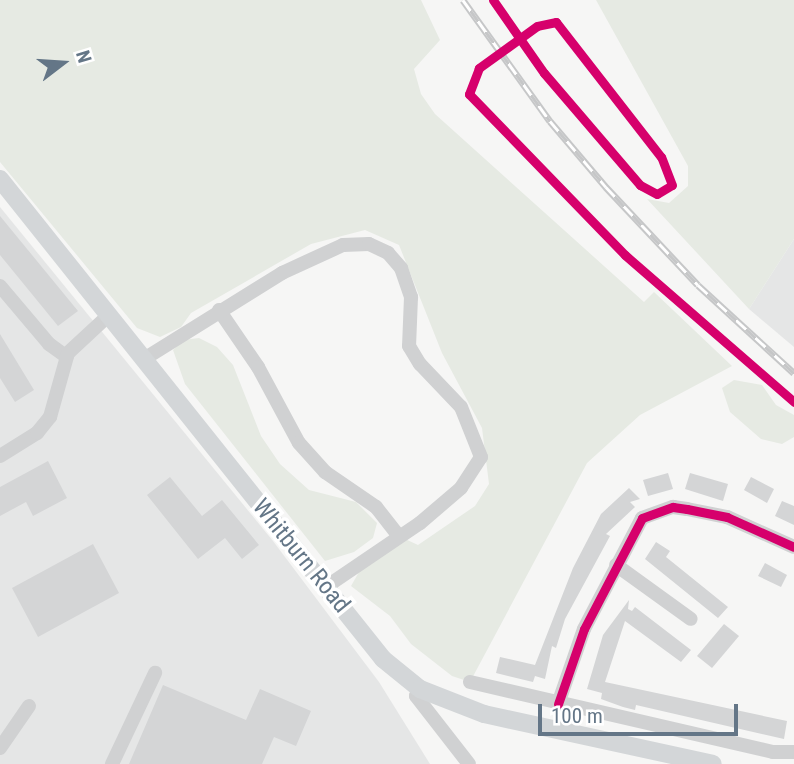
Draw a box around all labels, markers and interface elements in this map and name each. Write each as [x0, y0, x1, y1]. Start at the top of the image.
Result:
north arrow [28, 28, 98, 98]
text: N [71, 48, 96, 66]
street label: Whitburn Road [246, 493, 356, 619]
scale bar [542, 690, 742, 734]
text: 100 m [551, 704, 603, 728]

